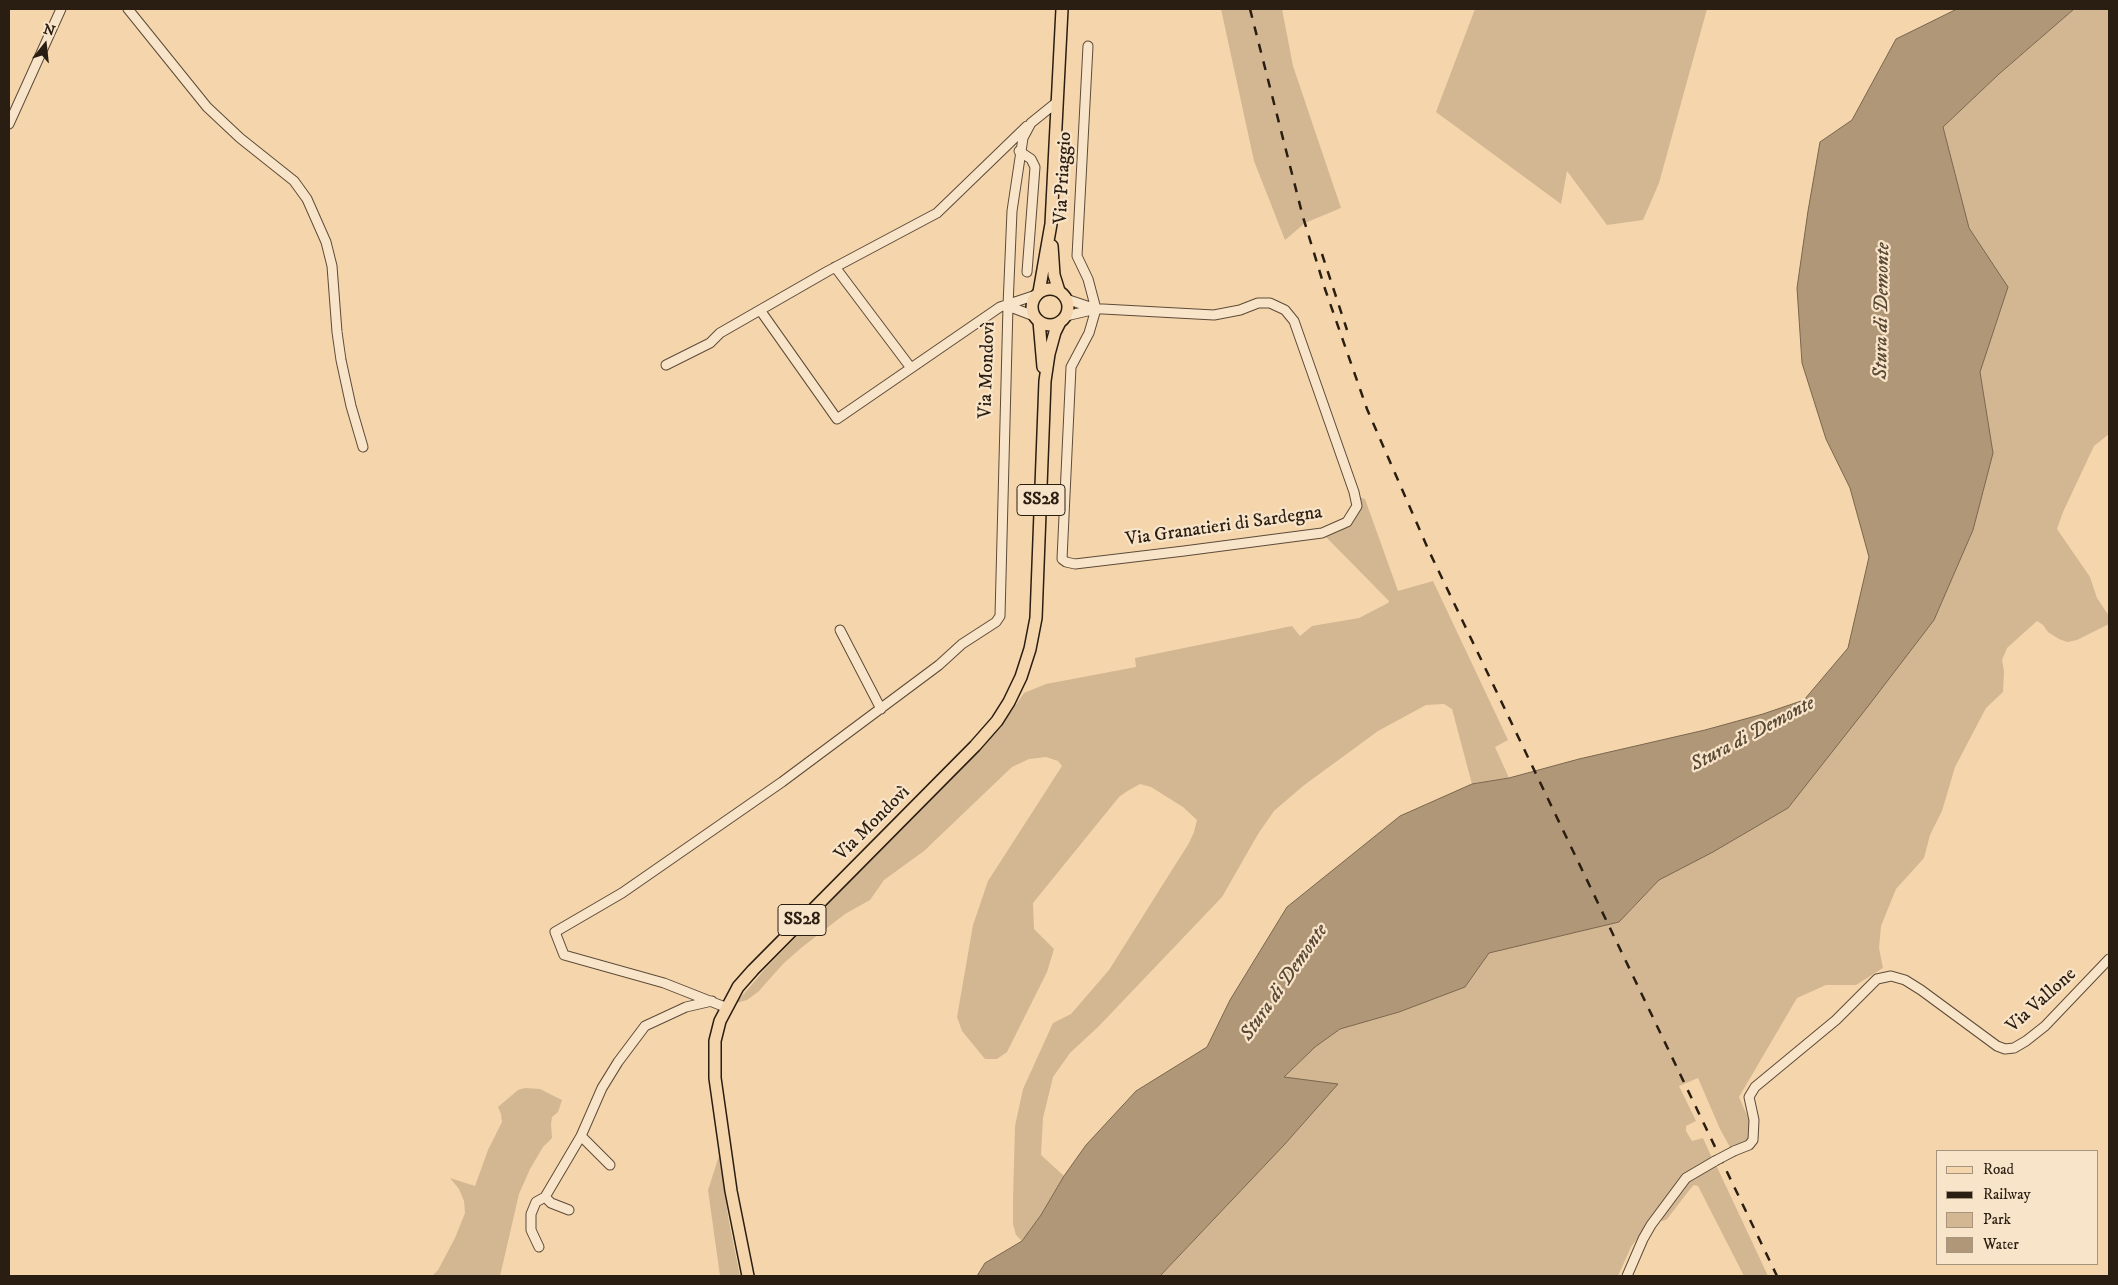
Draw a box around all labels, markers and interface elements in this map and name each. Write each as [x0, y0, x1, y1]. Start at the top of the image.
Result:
north arrow [20, 20, 70, 70]
text: N [41, 20, 57, 41]
street label: Via Priaggio [1050, 131, 1078, 225]
water label: Stura di Demonte [1870, 242, 1896, 380]
street label: Via Mondovì [975, 321, 1001, 419]
road number: SS28 [1017, 484, 1065, 516]
street label: Via Granatieri di Sardegna [1124, 502, 1324, 552]
water label: Stura di Demonte [1687, 692, 1819, 778]
street label: Via Mondovì [831, 782, 915, 866]
road number: SS28 [778, 904, 826, 936]
water label: Stura di Demonte [1236, 920, 1334, 1046]
street label: Via Vallone [2002, 964, 2082, 1038]
legend [1936, 1150, 2098, 1265]
text: Road [1983, 1160, 2014, 1179]
text: Railway [1983, 1185, 2031, 1204]
text: Park [1983, 1210, 2011, 1229]
text: Water [1983, 1235, 2019, 1254]

